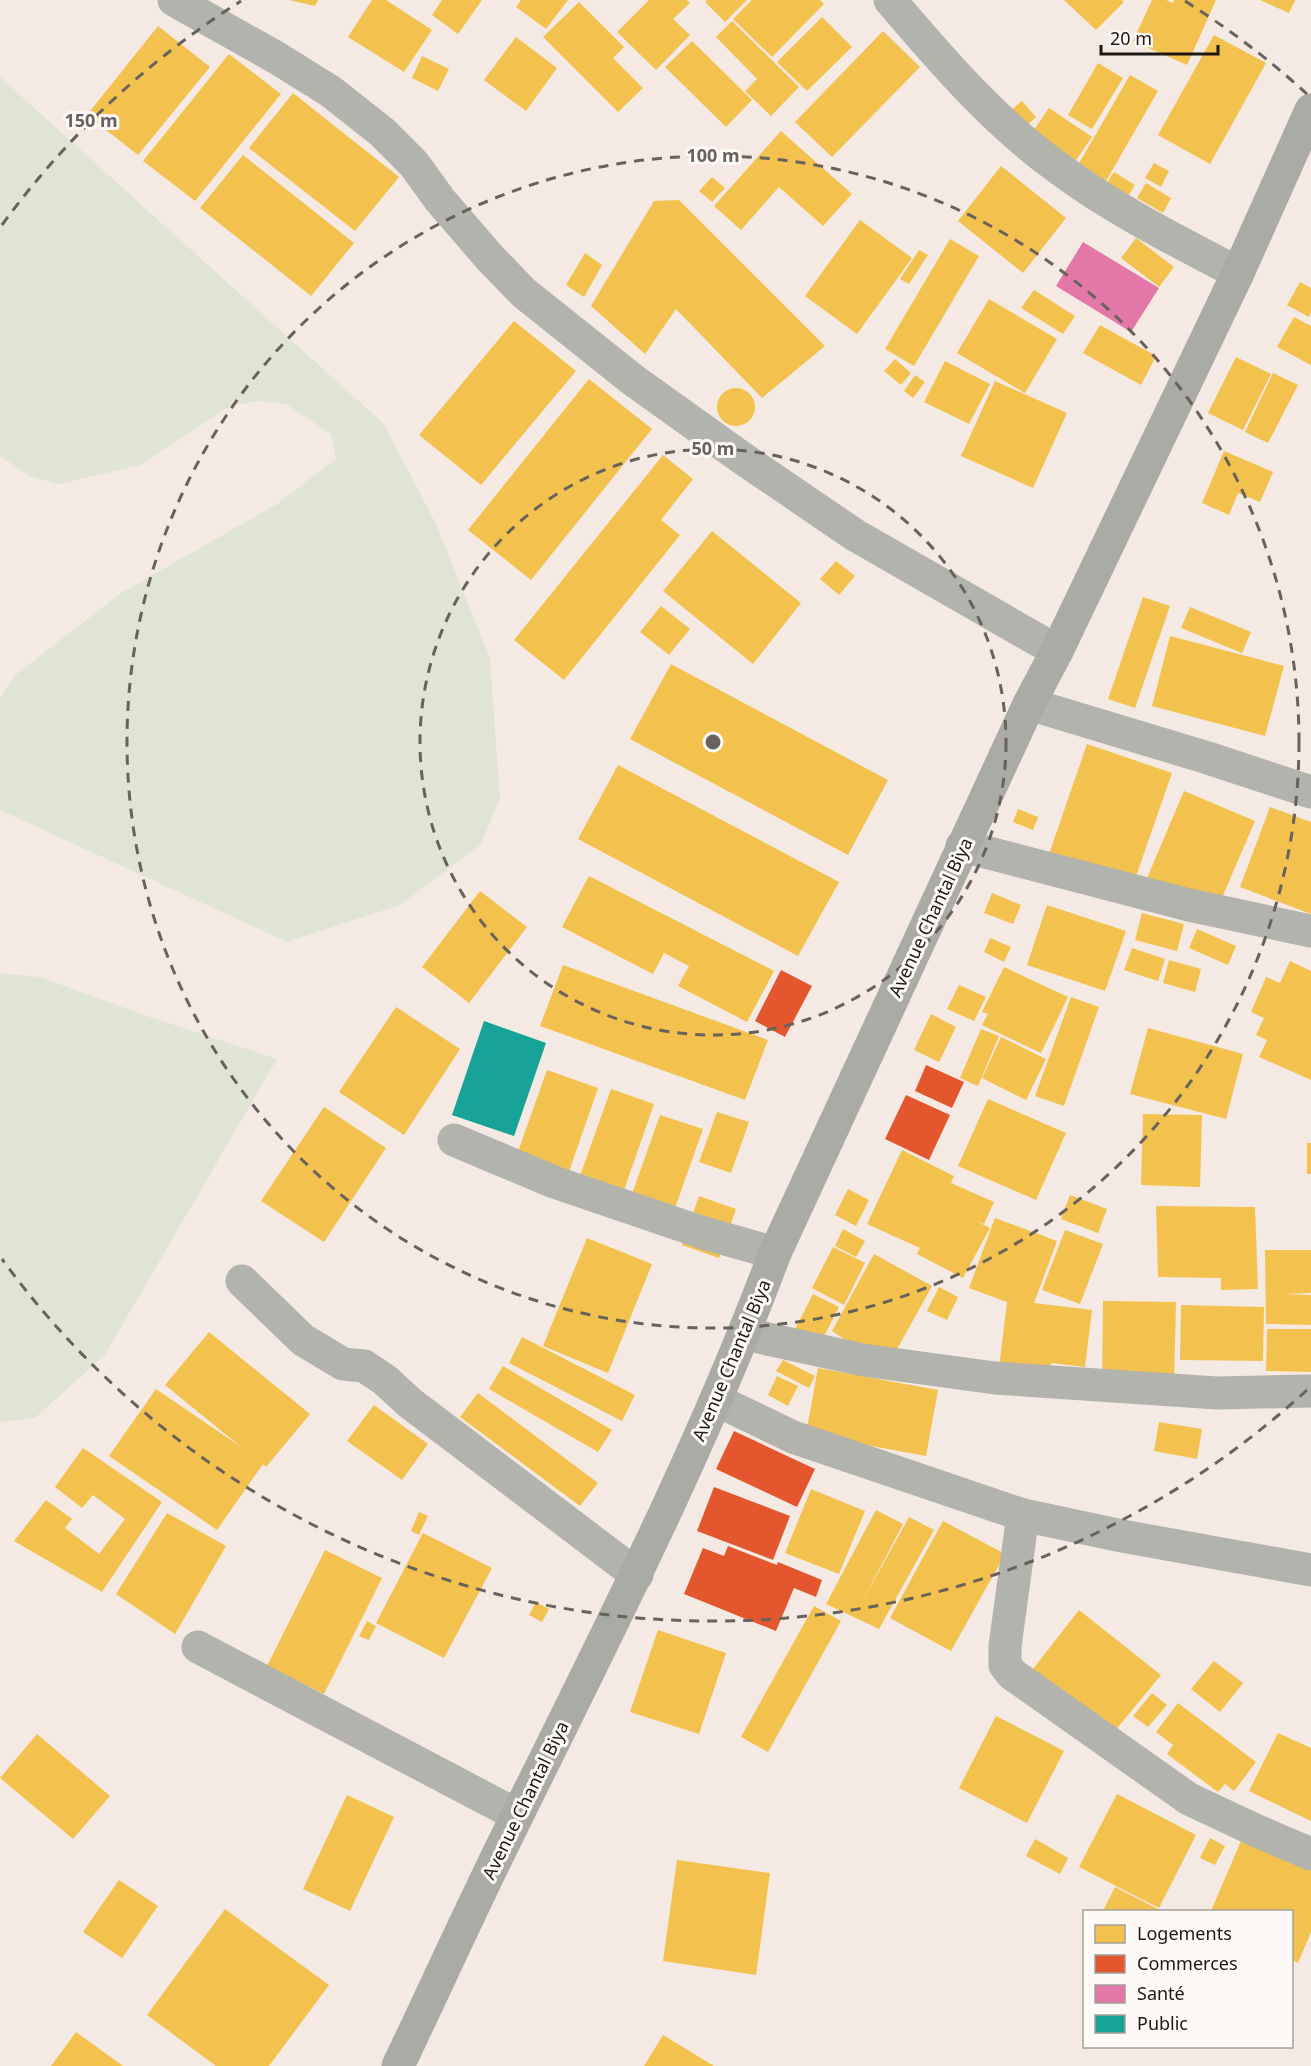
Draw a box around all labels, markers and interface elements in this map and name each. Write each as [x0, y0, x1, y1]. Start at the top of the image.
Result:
scale bar [1101, 18, 1218, 56]
text: 20 m [1110, 26, 1152, 50]
text: 150 m [64, 108, 118, 132]
text: 100 m [686, 143, 740, 167]
text: 50 m [692, 436, 734, 460]
centre of rings [703, 732, 723, 752]
street label: Avenue Chantal Biya [883, 833, 977, 1001]
street label: Avenue Chantal Biya [686, 1276, 776, 1444]
street label: Avenue Chantal Biya [476, 1717, 574, 1883]
legend [1083, 1910, 1293, 2048]
text: Logements [1137, 1921, 1232, 1945]
text: Commerces [1137, 1951, 1238, 1975]
text: Santé [1137, 1981, 1185, 2005]
text: Public [1137, 2011, 1188, 2035]

